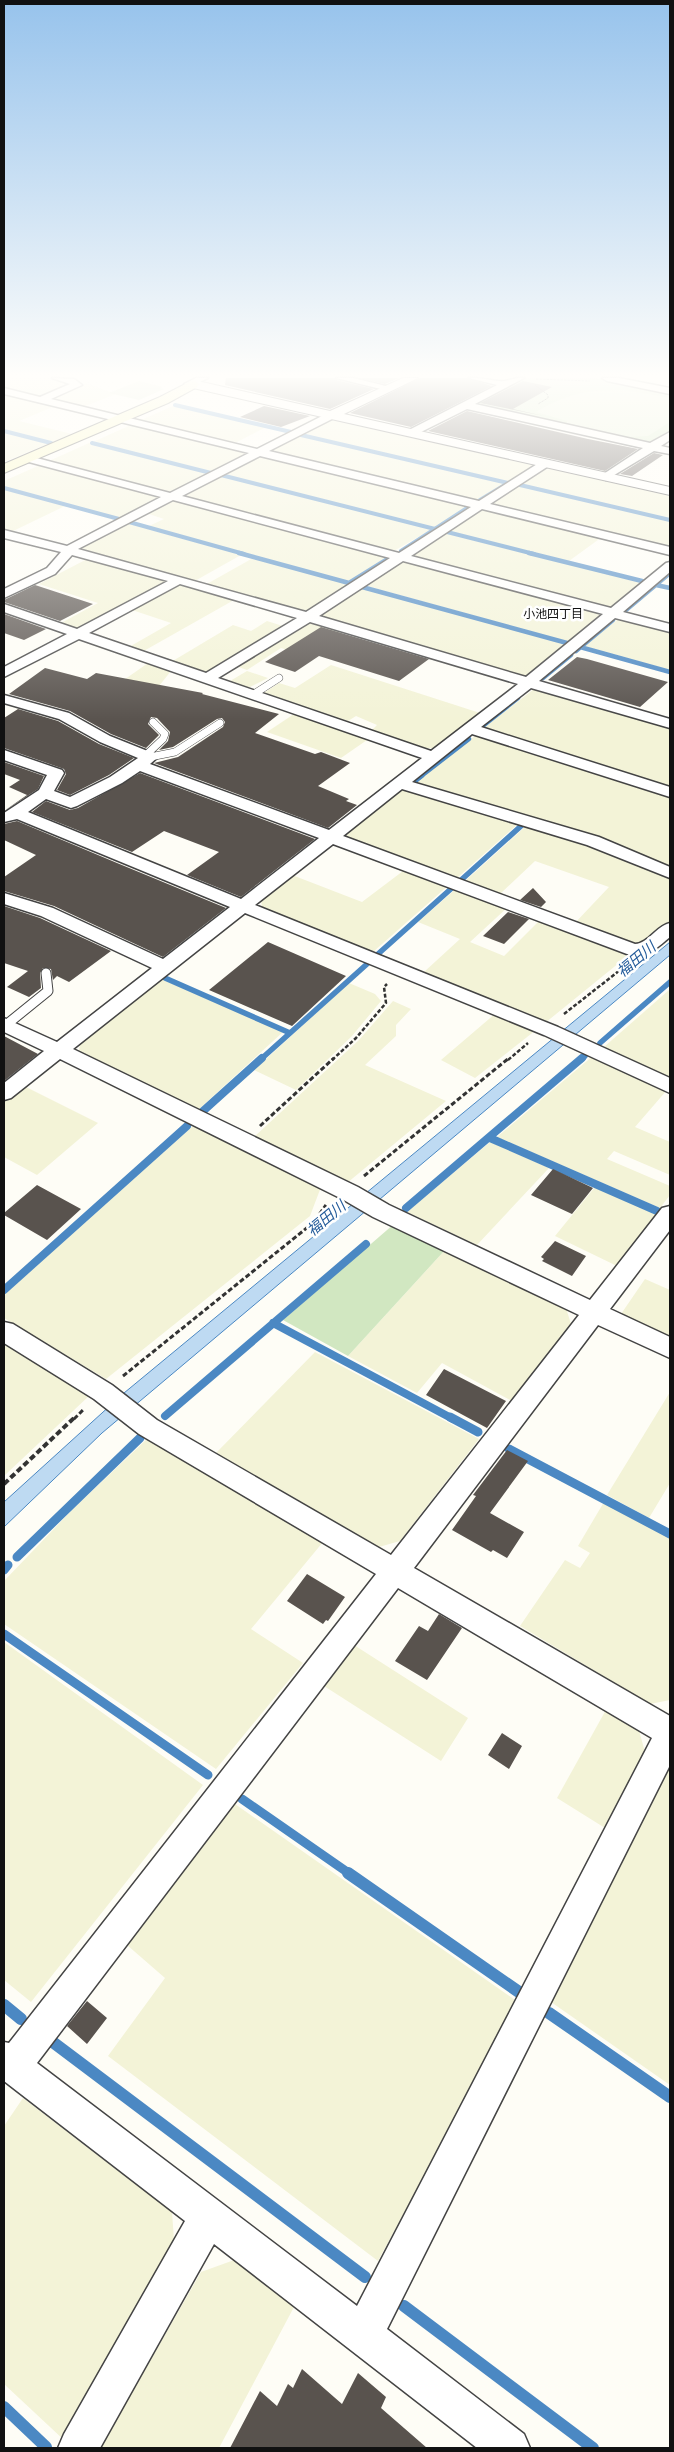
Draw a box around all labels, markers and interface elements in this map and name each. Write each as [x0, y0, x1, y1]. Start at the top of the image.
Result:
district label: 小池四丁目 [523, 606, 583, 621]
water label: 福田川 [613, 936, 661, 981]
water label: 福田川 [303, 1195, 351, 1240]

